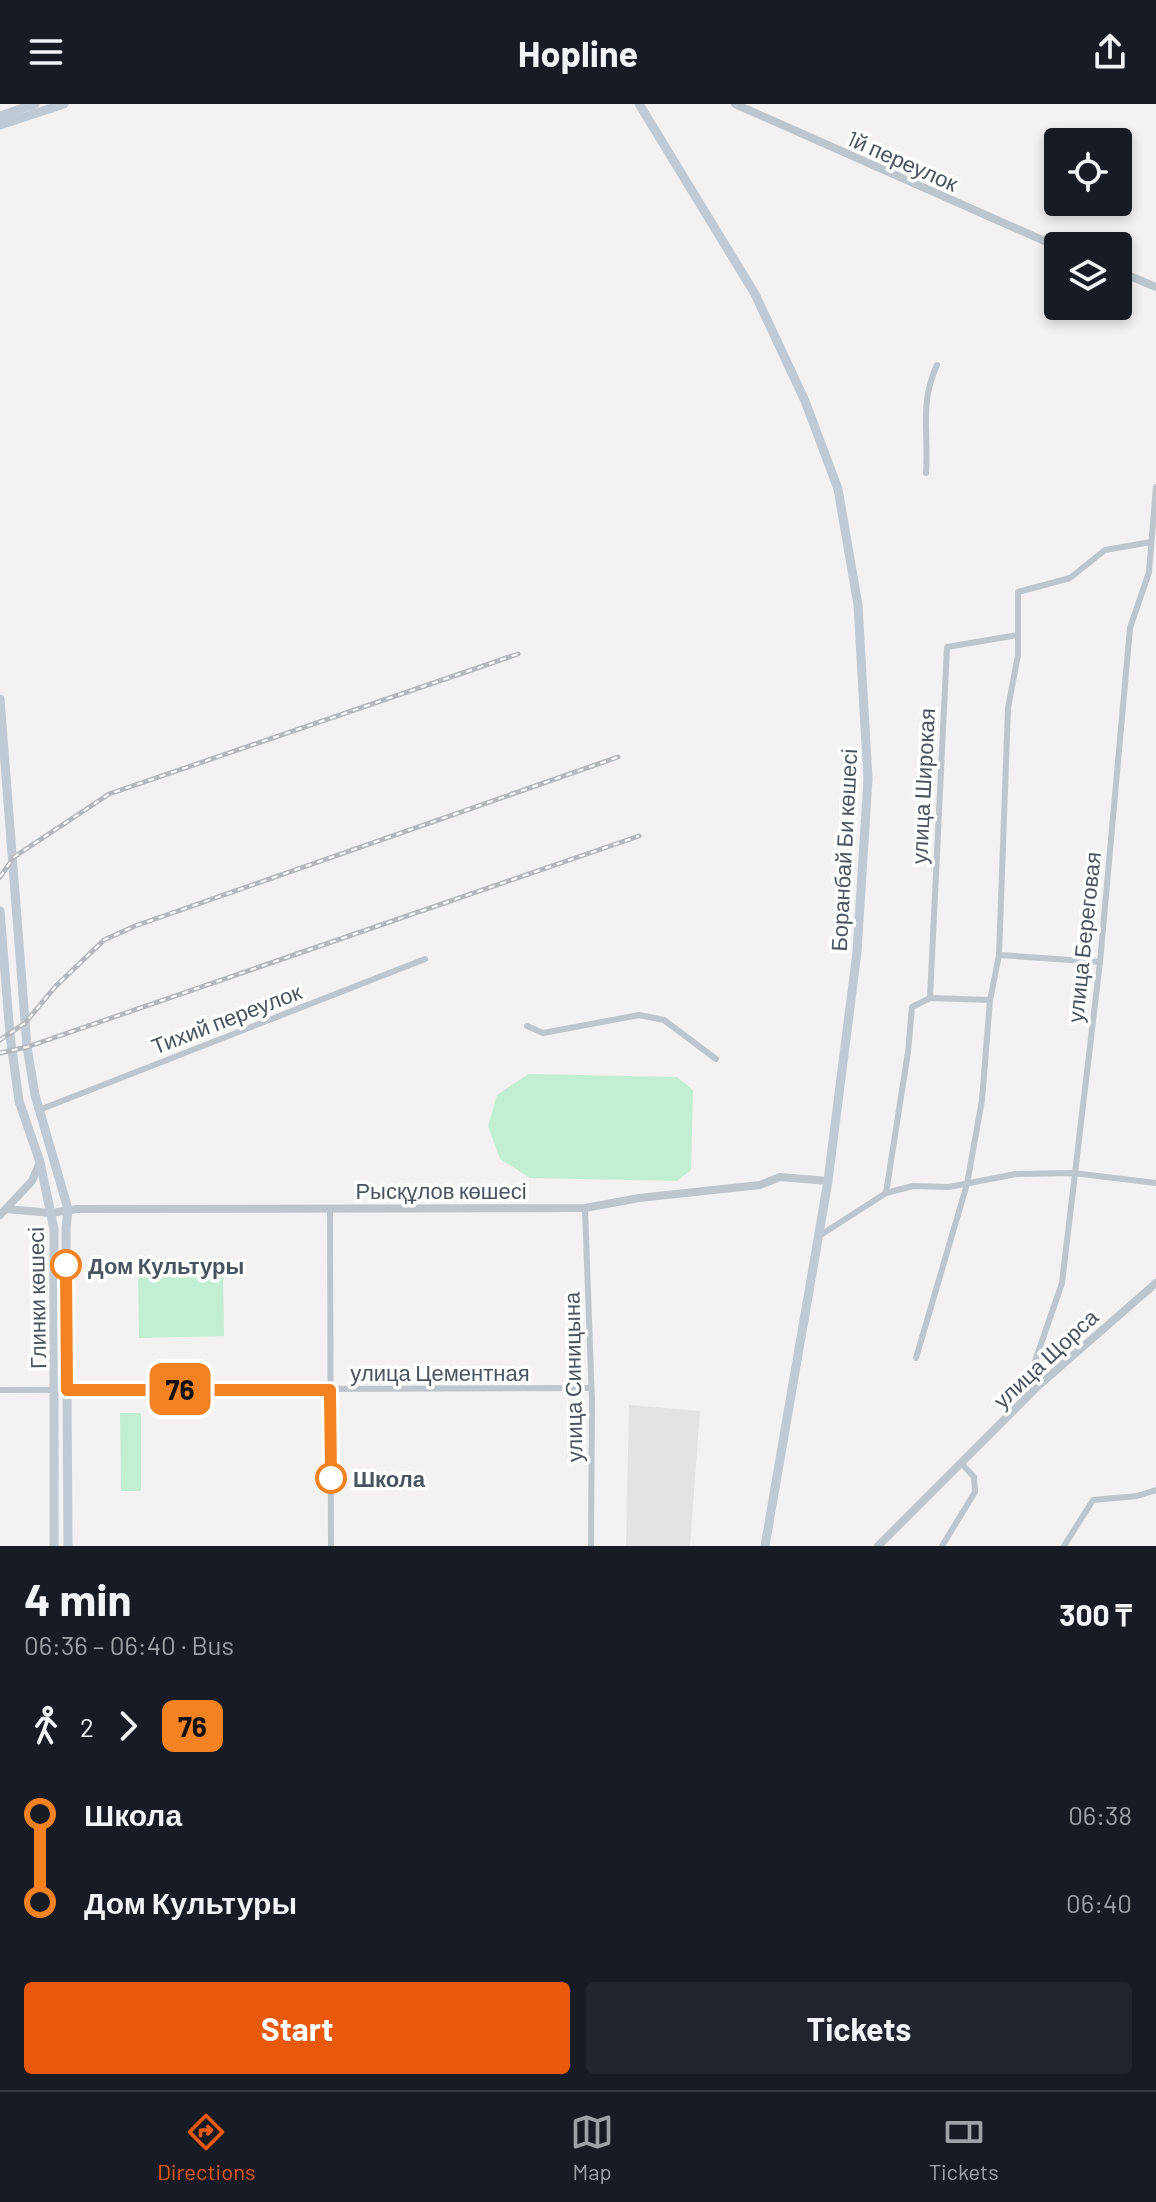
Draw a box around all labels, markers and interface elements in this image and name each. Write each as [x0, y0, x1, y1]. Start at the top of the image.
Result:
icon: menu [24, 30, 68, 74]
icon: share [1088, 30, 1132, 74]
text: Hopline [518, 31, 638, 74]
street label: 1й переулок [843, 124, 963, 197]
map controls [1044, 128, 1132, 320]
button: locate [1044, 128, 1132, 216]
button: layers [1044, 232, 1132, 320]
street label: улица Широкая [905, 707, 940, 865]
street label: Боранбай Би көшесі [825, 748, 862, 952]
street label: улица Береговая [1061, 850, 1106, 1024]
street label: Тихий переулок [147, 977, 305, 1059]
street label: Рысқұлов көшесі [355, 1177, 527, 1204]
street label: Глинки көшесі [22, 1227, 50, 1369]
marker: Дом Культуры [51, 1250, 81, 1280]
place label: Дом Культуры [88, 1252, 244, 1279]
street label: улица Синицына [558, 1291, 587, 1462]
street label: улица Щорса [987, 1303, 1104, 1414]
street label: улица Цементная [350, 1359, 530, 1386]
line badge: 76 [144, 1363, 216, 1415]
text: 76 [166, 1372, 194, 1406]
marker: Школа [316, 1463, 346, 1493]
place label: Школа [353, 1465, 426, 1491]
text: 4 min [24, 1572, 131, 1625]
text: 300 ₸ [1059, 1596, 1132, 1632]
text: 06:36 – 06:40 · Bus [24, 1629, 234, 1660]
icon: walk [24, 1704, 68, 1748]
icon: forward [106, 1704, 150, 1748]
text: 76 [178, 1709, 207, 1743]
text: 2 [80, 1711, 94, 1742]
text: Школа [84, 1796, 182, 1832]
text: 06:38 [1068, 1799, 1132, 1830]
text: Дом Культуры [84, 1884, 297, 1920]
text: 06:40 [1066, 1887, 1132, 1918]
button: Start [24, 1982, 570, 2074]
button: Tickets [586, 1982, 1132, 2074]
tab: Directions [157, 2110, 256, 2184]
tab: Map [570, 2110, 614, 2184]
tab: Tickets [929, 2110, 999, 2184]

